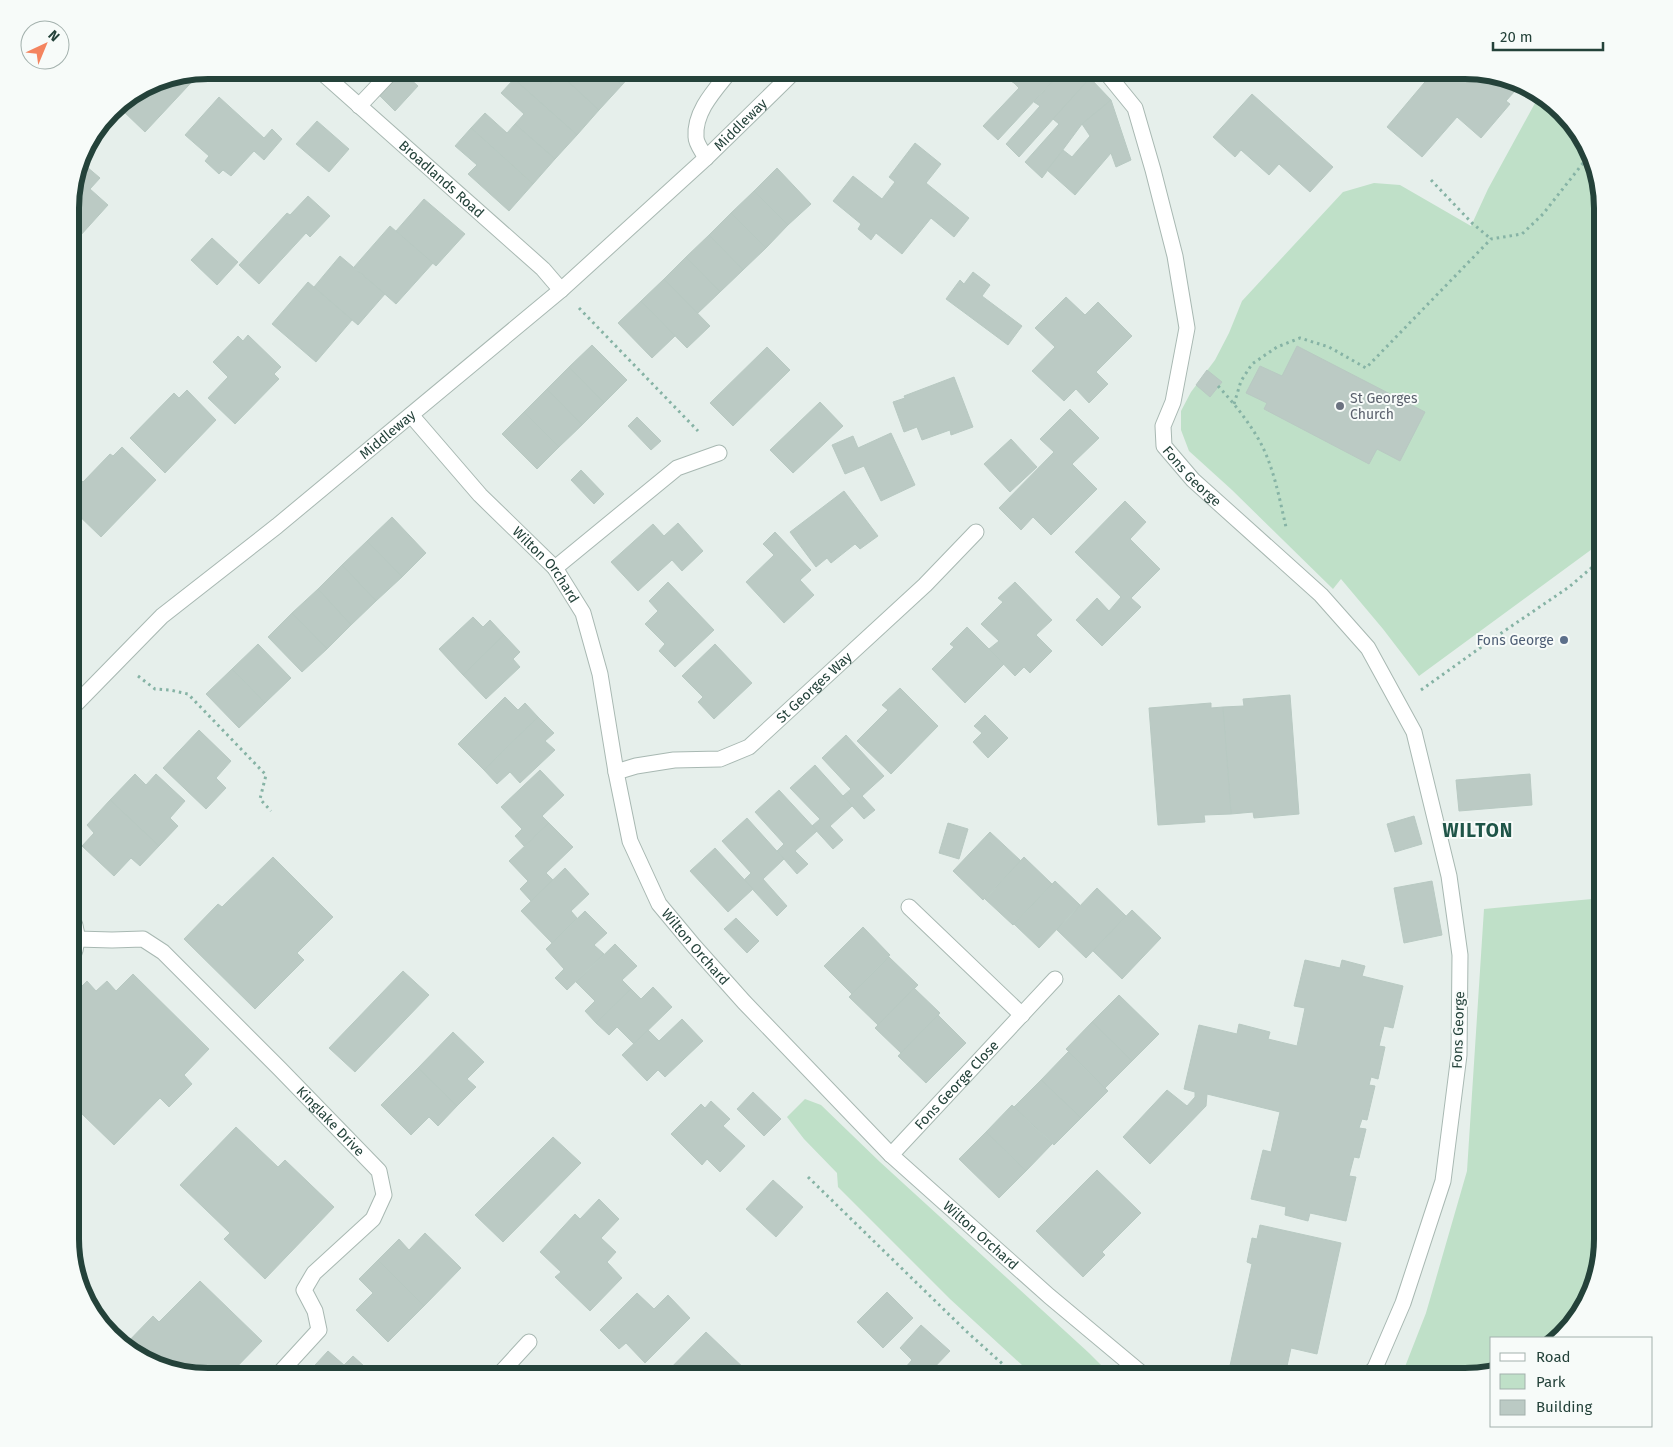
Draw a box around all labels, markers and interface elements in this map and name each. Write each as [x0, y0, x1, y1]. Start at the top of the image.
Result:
north arrow [20, 20, 70, 70]
scale bar [1493, 20, 1603, 52]
text: N [44, 27, 63, 45]
text: 20 m [1500, 28, 1533, 46]
street label: Middleway [711, 95, 771, 154]
street label: Broadlands Road [395, 137, 487, 222]
place label: St Georges Church [1350, 390, 1418, 423]
marker: St Georges Church [1334, 400, 1346, 412]
street label: Middleway [356, 407, 419, 463]
street label: Fons George [1159, 443, 1225, 510]
street label: Wilton Orchard [509, 523, 583, 606]
place label: Fons George [1476, 632, 1554, 649]
marker: Fons George [1558, 634, 1570, 646]
street label: St Georges Way [773, 649, 856, 727]
district label: WILTON [1443, 819, 1513, 842]
street label: Wilton Orchard [658, 906, 733, 989]
street label: Fons George [1449, 991, 1468, 1069]
street label: Fons George Close [911, 1037, 1002, 1133]
street label: Kinglake Drive [293, 1083, 368, 1160]
street label: Wilton Orchard [939, 1197, 1022, 1274]
legend [1490, 1337, 1653, 1427]
text: Road [1536, 1348, 1571, 1366]
text: Park [1536, 1373, 1566, 1391]
text: Building [1536, 1398, 1592, 1416]

